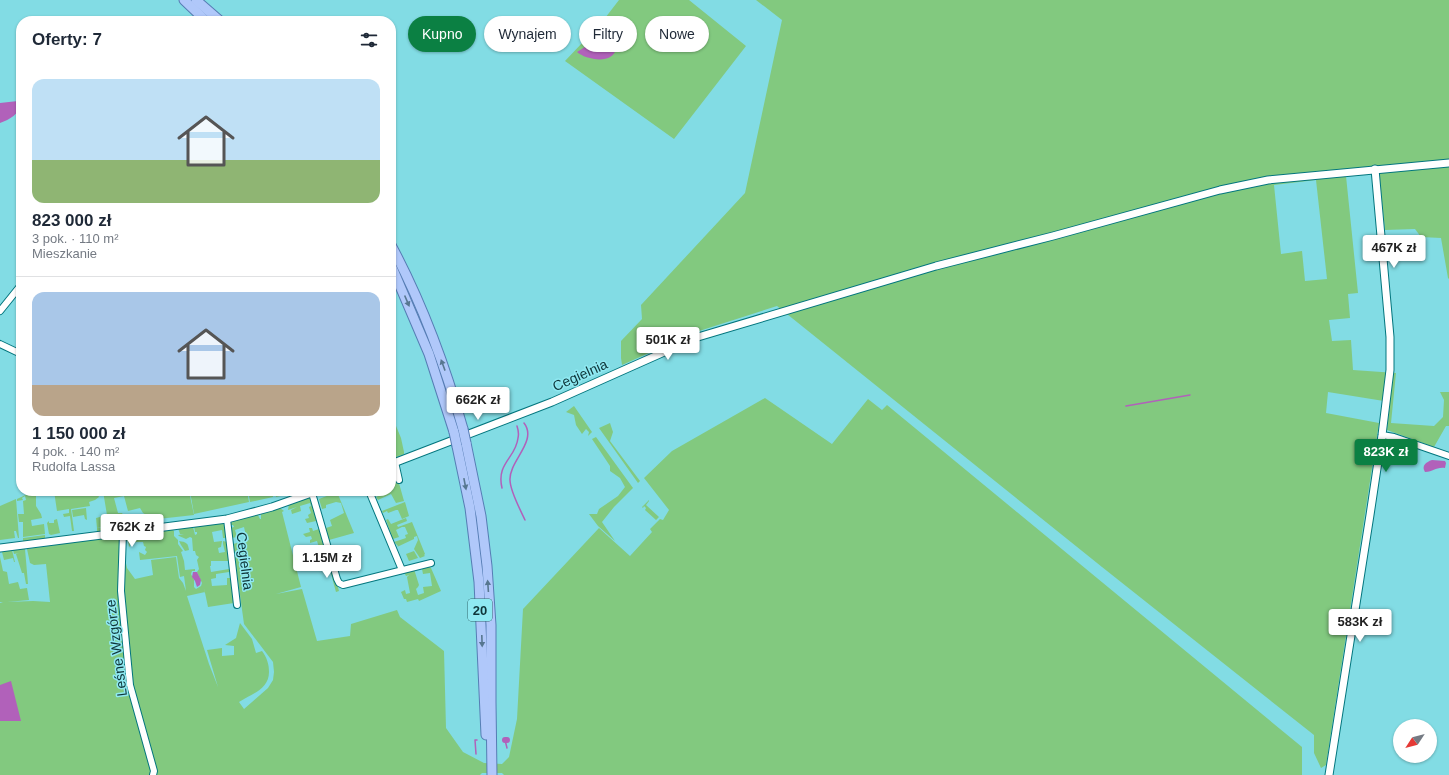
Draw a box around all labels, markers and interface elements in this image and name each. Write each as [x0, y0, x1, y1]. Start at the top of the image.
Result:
chip: Kupno [408, 16, 476, 52]
chip: Wynajem [484, 16, 571, 52]
chip: Filtry [579, 16, 637, 52]
chip: Nowe [645, 16, 709, 52]
icon: filters [358, 29, 380, 51]
text: Oferty: 7 [32, 30, 102, 49]
icon: home [170, 105, 242, 177]
text: 823 000 zł [32, 211, 111, 230]
text: 3 pok. · 110 m² [32, 231, 118, 246]
pin: 467K zł [1357, 235, 1431, 269]
text: 467K zł [1372, 240, 1416, 255]
text: Mieszkanie [32, 246, 97, 261]
one-way arrow [404, 295, 410, 307]
icon: home [170, 318, 242, 390]
pin: 501K zł [631, 327, 705, 361]
text: 501K zł [646, 332, 690, 347]
street label: Cegielnia [550, 356, 610, 394]
one-way arrow [440, 358, 446, 370]
pin: 662K zł [441, 387, 515, 421]
text: 662K zł [456, 392, 500, 407]
text: 1 150 000 zł [32, 424, 126, 443]
pin: 823K zł [1349, 439, 1423, 473]
text: 4 pok. · 140 m² [32, 444, 119, 459]
text: 823K zł [1364, 444, 1408, 459]
text: Rudolfa Lassa [32, 459, 115, 474]
one-way arrow [463, 478, 469, 490]
pin: 762K zł [95, 514, 169, 548]
text: 762K zł [110, 519, 154, 534]
street label: Cegielnia [234, 531, 257, 591]
pin: 1.15M zł [286, 545, 368, 579]
text: 1.15M zł [302, 550, 352, 565]
one-way arrow [485, 580, 492, 592]
street label: Leśne Wzgórze [102, 599, 130, 697]
road number: 20 [468, 599, 492, 621]
pin: 583K zł [1323, 609, 1397, 643]
text: 583K zł [1338, 614, 1382, 629]
one-way arrow [479, 635, 485, 648]
north arrow [1393, 719, 1437, 763]
map controls [1393, 719, 1437, 763]

